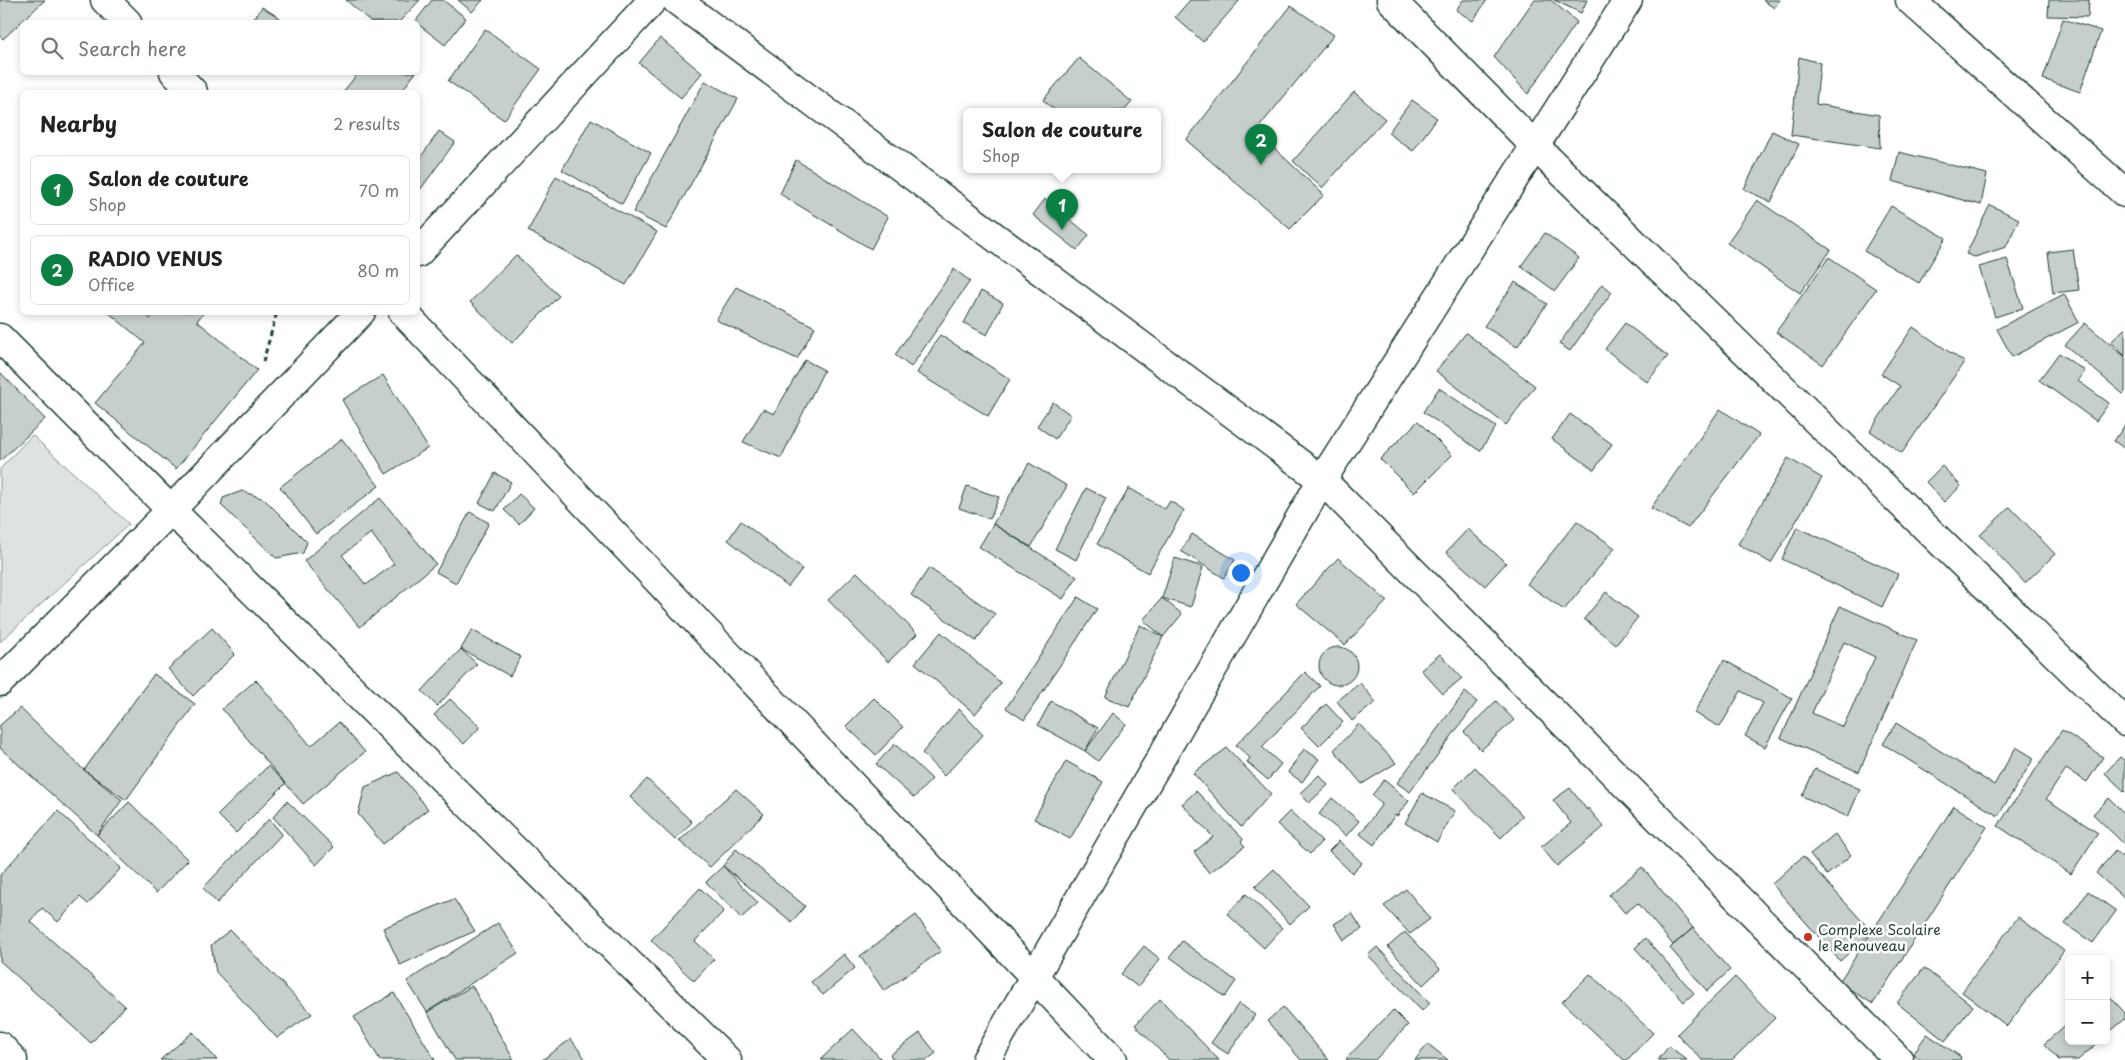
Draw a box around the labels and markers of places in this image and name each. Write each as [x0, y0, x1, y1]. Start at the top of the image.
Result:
pin: 2 [1245, 124, 1277, 165]
pin: 1 [1046, 189, 1078, 230]
place label: Complexe Scolaire le Renouveau [1818, 919, 1941, 956]
marker: Complexe Scolaire le Renouveau [1802, 931, 1814, 943]

